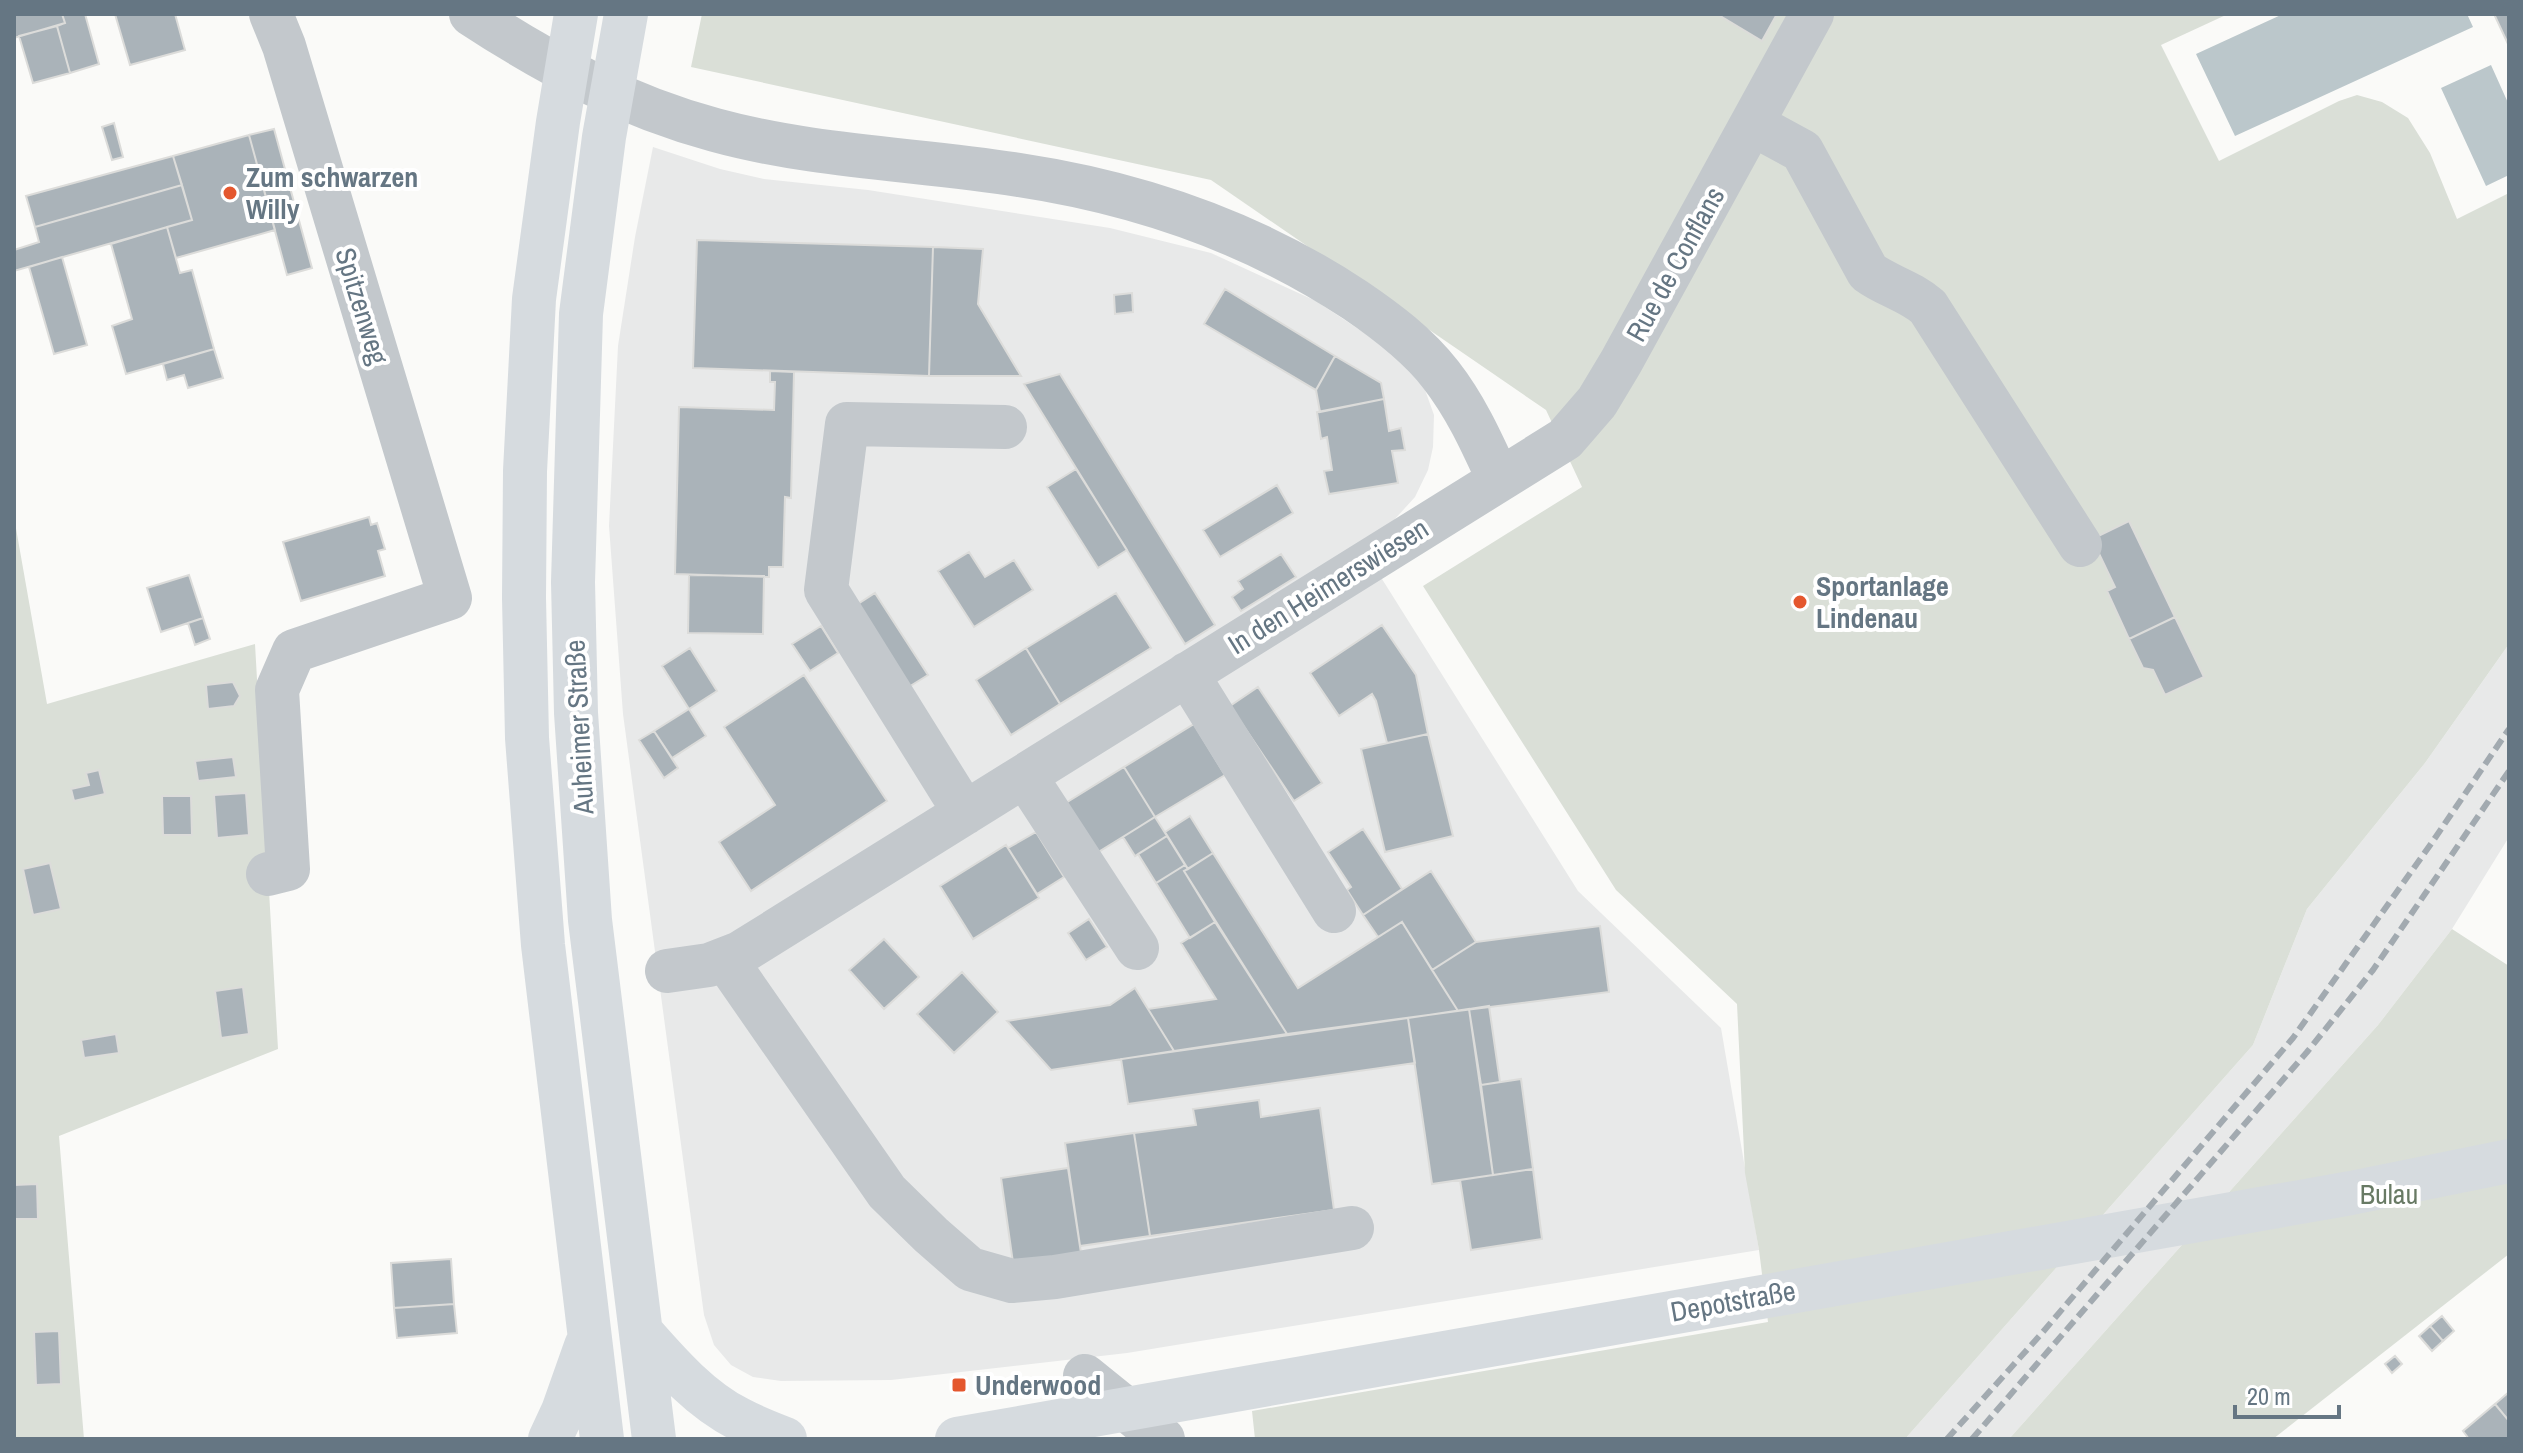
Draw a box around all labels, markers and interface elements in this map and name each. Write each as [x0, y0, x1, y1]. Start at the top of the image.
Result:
place label: Zum schwarzen Willy [246, 158, 418, 228]
street label: Rue de Conflans [1617, 180, 1733, 348]
marker: Zum schwarzen Willy [221, 184, 239, 202]
street label: Spitzenweg [326, 243, 398, 369]
street label: In den Heimerswiesen [1221, 509, 1435, 663]
place label: Sportanlage Lindenau [1816, 567, 1949, 637]
marker: Sportanlage Lindenau [1791, 593, 1809, 611]
street label: Auheimer Straße [555, 639, 603, 816]
park label: Bulau [2360, 1175, 2418, 1213]
street label: Depotstraße [1667, 1271, 1799, 1331]
place label: Underwood [975, 1366, 1101, 1404]
scale bar [2235, 1369, 2339, 1419]
marker: Underwood [950, 1376, 968, 1394]
text: 20 m [2247, 1380, 2291, 1412]

